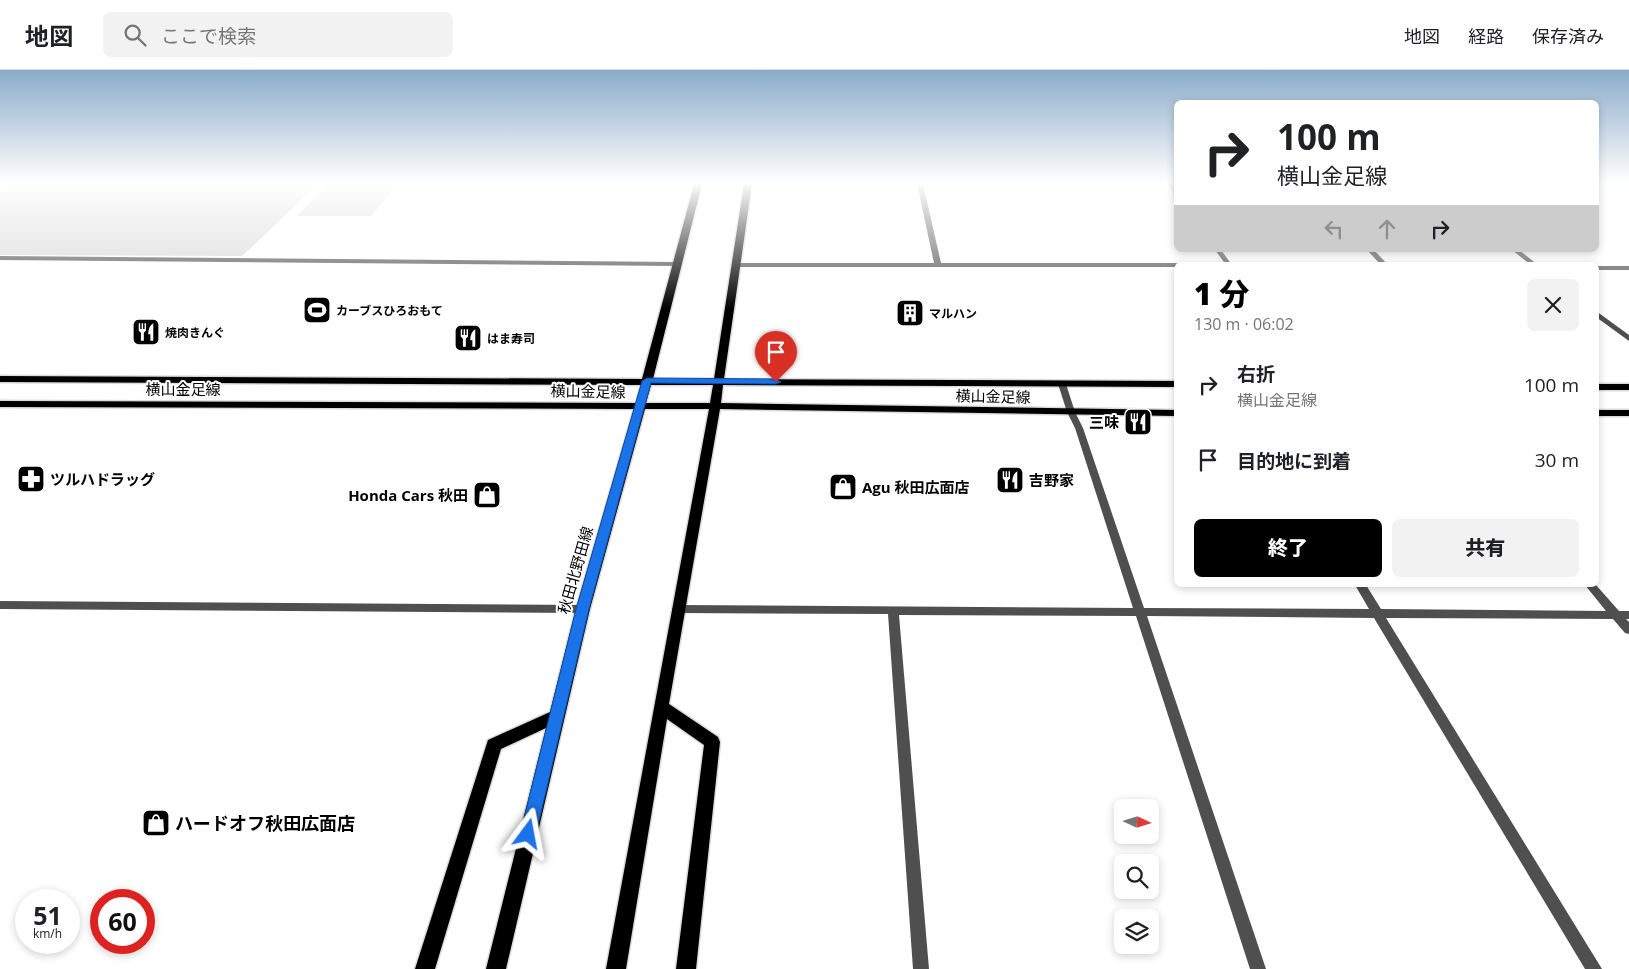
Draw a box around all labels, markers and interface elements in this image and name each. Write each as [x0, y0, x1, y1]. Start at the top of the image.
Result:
search box [103, 12, 453, 57]
text: 地図 [25, 19, 73, 52]
icon: search [121, 21, 149, 49]
text: ここで検索 [161, 23, 256, 49]
text: 地図 [1404, 24, 1440, 48]
text: 経路 [1468, 24, 1504, 48]
text: 保存済み [1532, 24, 1604, 48]
text: 100 m [1277, 113, 1381, 160]
icon: right [1194, 120, 1259, 185]
text: 横山金足線 [1277, 160, 1387, 190]
icon: left [1320, 215, 1348, 243]
icon: ahead [1373, 215, 1401, 243]
icon: right [1426, 215, 1454, 243]
text: 1 分 [1194, 273, 1249, 314]
button: close [1527, 279, 1579, 331]
sports icon: カーブスひろおもて [302, 295, 332, 325]
building icon: マルハン [895, 298, 925, 328]
place label: カーブスひろおもて [336, 302, 443, 319]
place label: マルハン [929, 305, 977, 322]
text: 130 m · 06:02 [1194, 313, 1294, 335]
restaurant icon: 焼肉きんぐ [131, 317, 161, 347]
restaurant icon: はま寿司 [453, 323, 483, 353]
place label: 焼肉きんぐ [165, 324, 225, 341]
place label: はま寿司 [487, 330, 535, 347]
pin [755, 331, 797, 382]
icon: arrive [762, 338, 790, 366]
text: 右折 [1237, 361, 1275, 387]
icon: right [1194, 371, 1222, 399]
text: 100 m [1524, 372, 1579, 398]
street label: 横山金足線 [145, 379, 221, 399]
street label: 横山金足線 [550, 380, 626, 402]
street label: 横山金足線 [955, 385, 1031, 407]
text: 横山金足線 [1237, 389, 1317, 411]
restaurant icon: 三味 [1123, 407, 1153, 437]
place label: 三味 [1089, 412, 1119, 432]
icon: arrive [1194, 446, 1222, 474]
text: 30 m [1535, 447, 1579, 473]
text: 目的地に到着 [1237, 448, 1351, 474]
pharmacy icon: ツルハドラッグ [16, 464, 46, 494]
restaurant icon: 吉野家 [995, 465, 1025, 495]
place label: ツルハドラッグ [50, 469, 155, 489]
place label: 吉野家 [1029, 470, 1074, 490]
shop icon: Agu 秋田広面店 [828, 472, 858, 502]
place label: Agu 秋田広面店 [862, 477, 970, 497]
shop icon: Honda Cars 秋田 [472, 480, 502, 510]
place label: Honda Cars 秋田 [348, 485, 468, 505]
button: 終了 [1194, 519, 1382, 577]
button: 共有 [1392, 519, 1579, 577]
street label: 秋田北野田線 [553, 524, 597, 616]
north arrow [1114, 799, 1159, 844]
map controls [1114, 799, 1159, 954]
position arrow [501, 807, 553, 859]
shop icon: ハードオフ秋田広面店 [141, 808, 171, 838]
place label: ハードオフ秋田広面店 [175, 811, 355, 835]
button: search [1114, 854, 1159, 899]
speed limit sign: 60 [90, 889, 155, 954]
text: 51 [33, 898, 62, 932]
button: layers [1114, 909, 1159, 954]
text: km/h [33, 925, 62, 942]

